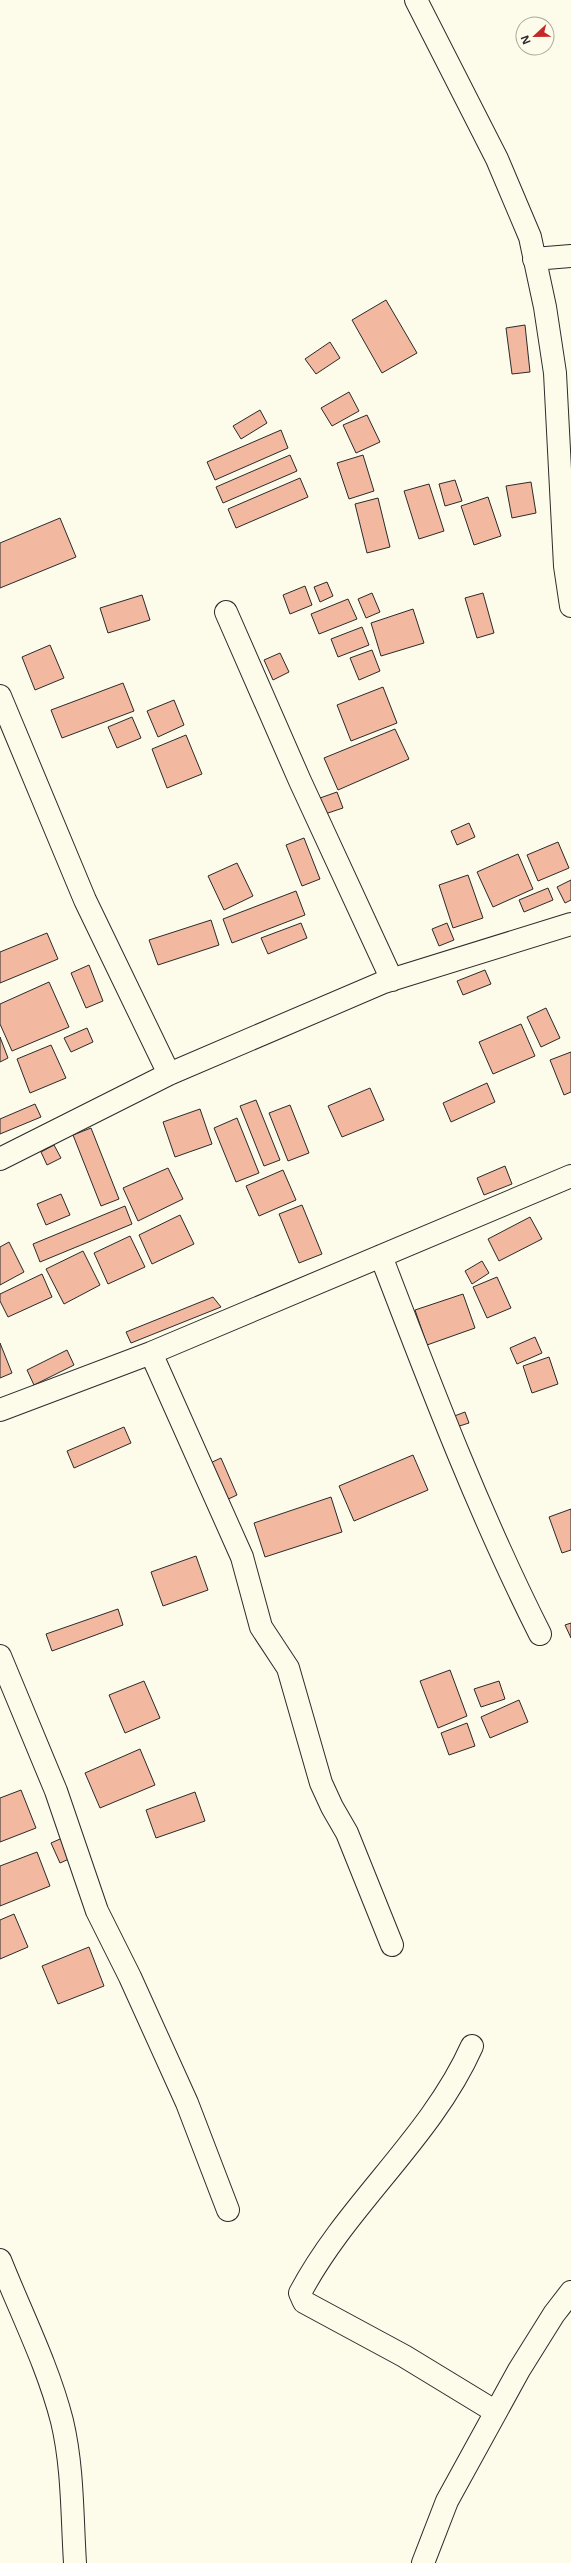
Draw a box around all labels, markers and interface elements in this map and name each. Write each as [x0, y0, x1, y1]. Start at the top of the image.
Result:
north arrow [515, 16, 555, 56]
text: N [517, 33, 534, 47]

